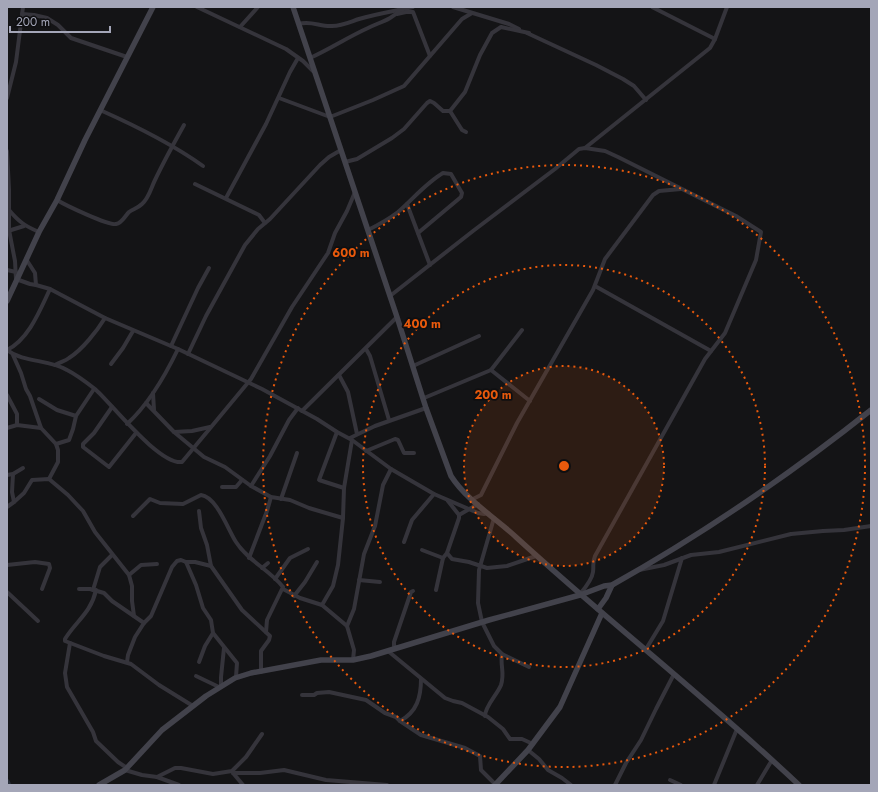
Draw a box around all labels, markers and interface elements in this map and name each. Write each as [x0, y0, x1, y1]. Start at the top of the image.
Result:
scale bar [10, 8, 110, 34]
text: 200 m [16, 13, 50, 31]
text: 600 m [332, 244, 370, 262]
text: 400 m [403, 315, 441, 333]
text: 200 m [474, 386, 512, 404]
centre of rings [557, 459, 571, 473]

